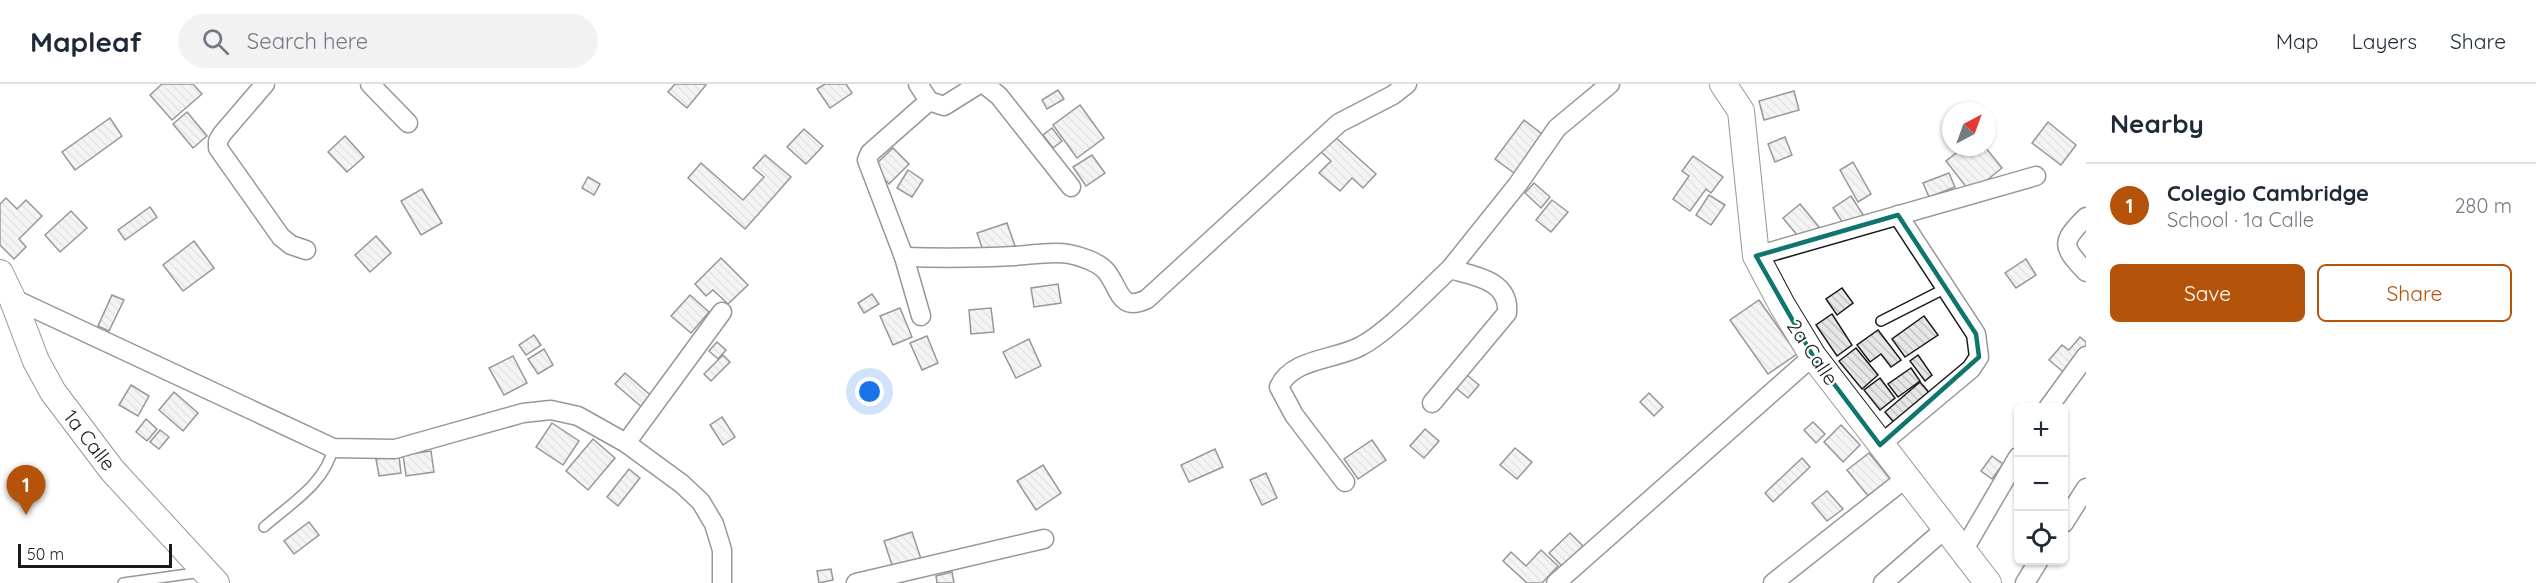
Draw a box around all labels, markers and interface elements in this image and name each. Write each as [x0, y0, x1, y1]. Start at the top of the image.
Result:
search box [178, 14, 598, 68]
text: Mapleaf [30, 24, 142, 59]
icon: search [199, 25, 232, 58]
text: Search here [247, 27, 368, 55]
text: Map [2276, 28, 2319, 54]
text: Layers [2352, 28, 2417, 54]
text: Share [2450, 28, 2506, 54]
north arrow [1942, 102, 1996, 156]
text: Nearby [2110, 107, 2204, 140]
text: Colegio Cambridge [2167, 179, 2369, 207]
text: 1 [2126, 193, 2133, 218]
text: 280 m [2455, 193, 2512, 218]
text: School · 1a Calle [2167, 207, 2314, 232]
button: Save [2110, 264, 2305, 322]
button: Share [2317, 264, 2512, 322]
street label: 2a Calle [1782, 314, 1844, 390]
your location [855, 377, 884, 406]
map controls [2014, 403, 2068, 565]
button: + [2014, 403, 2068, 457]
street label: 1a Calle [58, 405, 122, 475]
button: − [2014, 457, 2068, 511]
pin: 1 [6, 466, 46, 515]
button: locate [2014, 511, 2068, 565]
scale bar [18, 541, 172, 568]
text: 50 m [27, 544, 64, 564]

